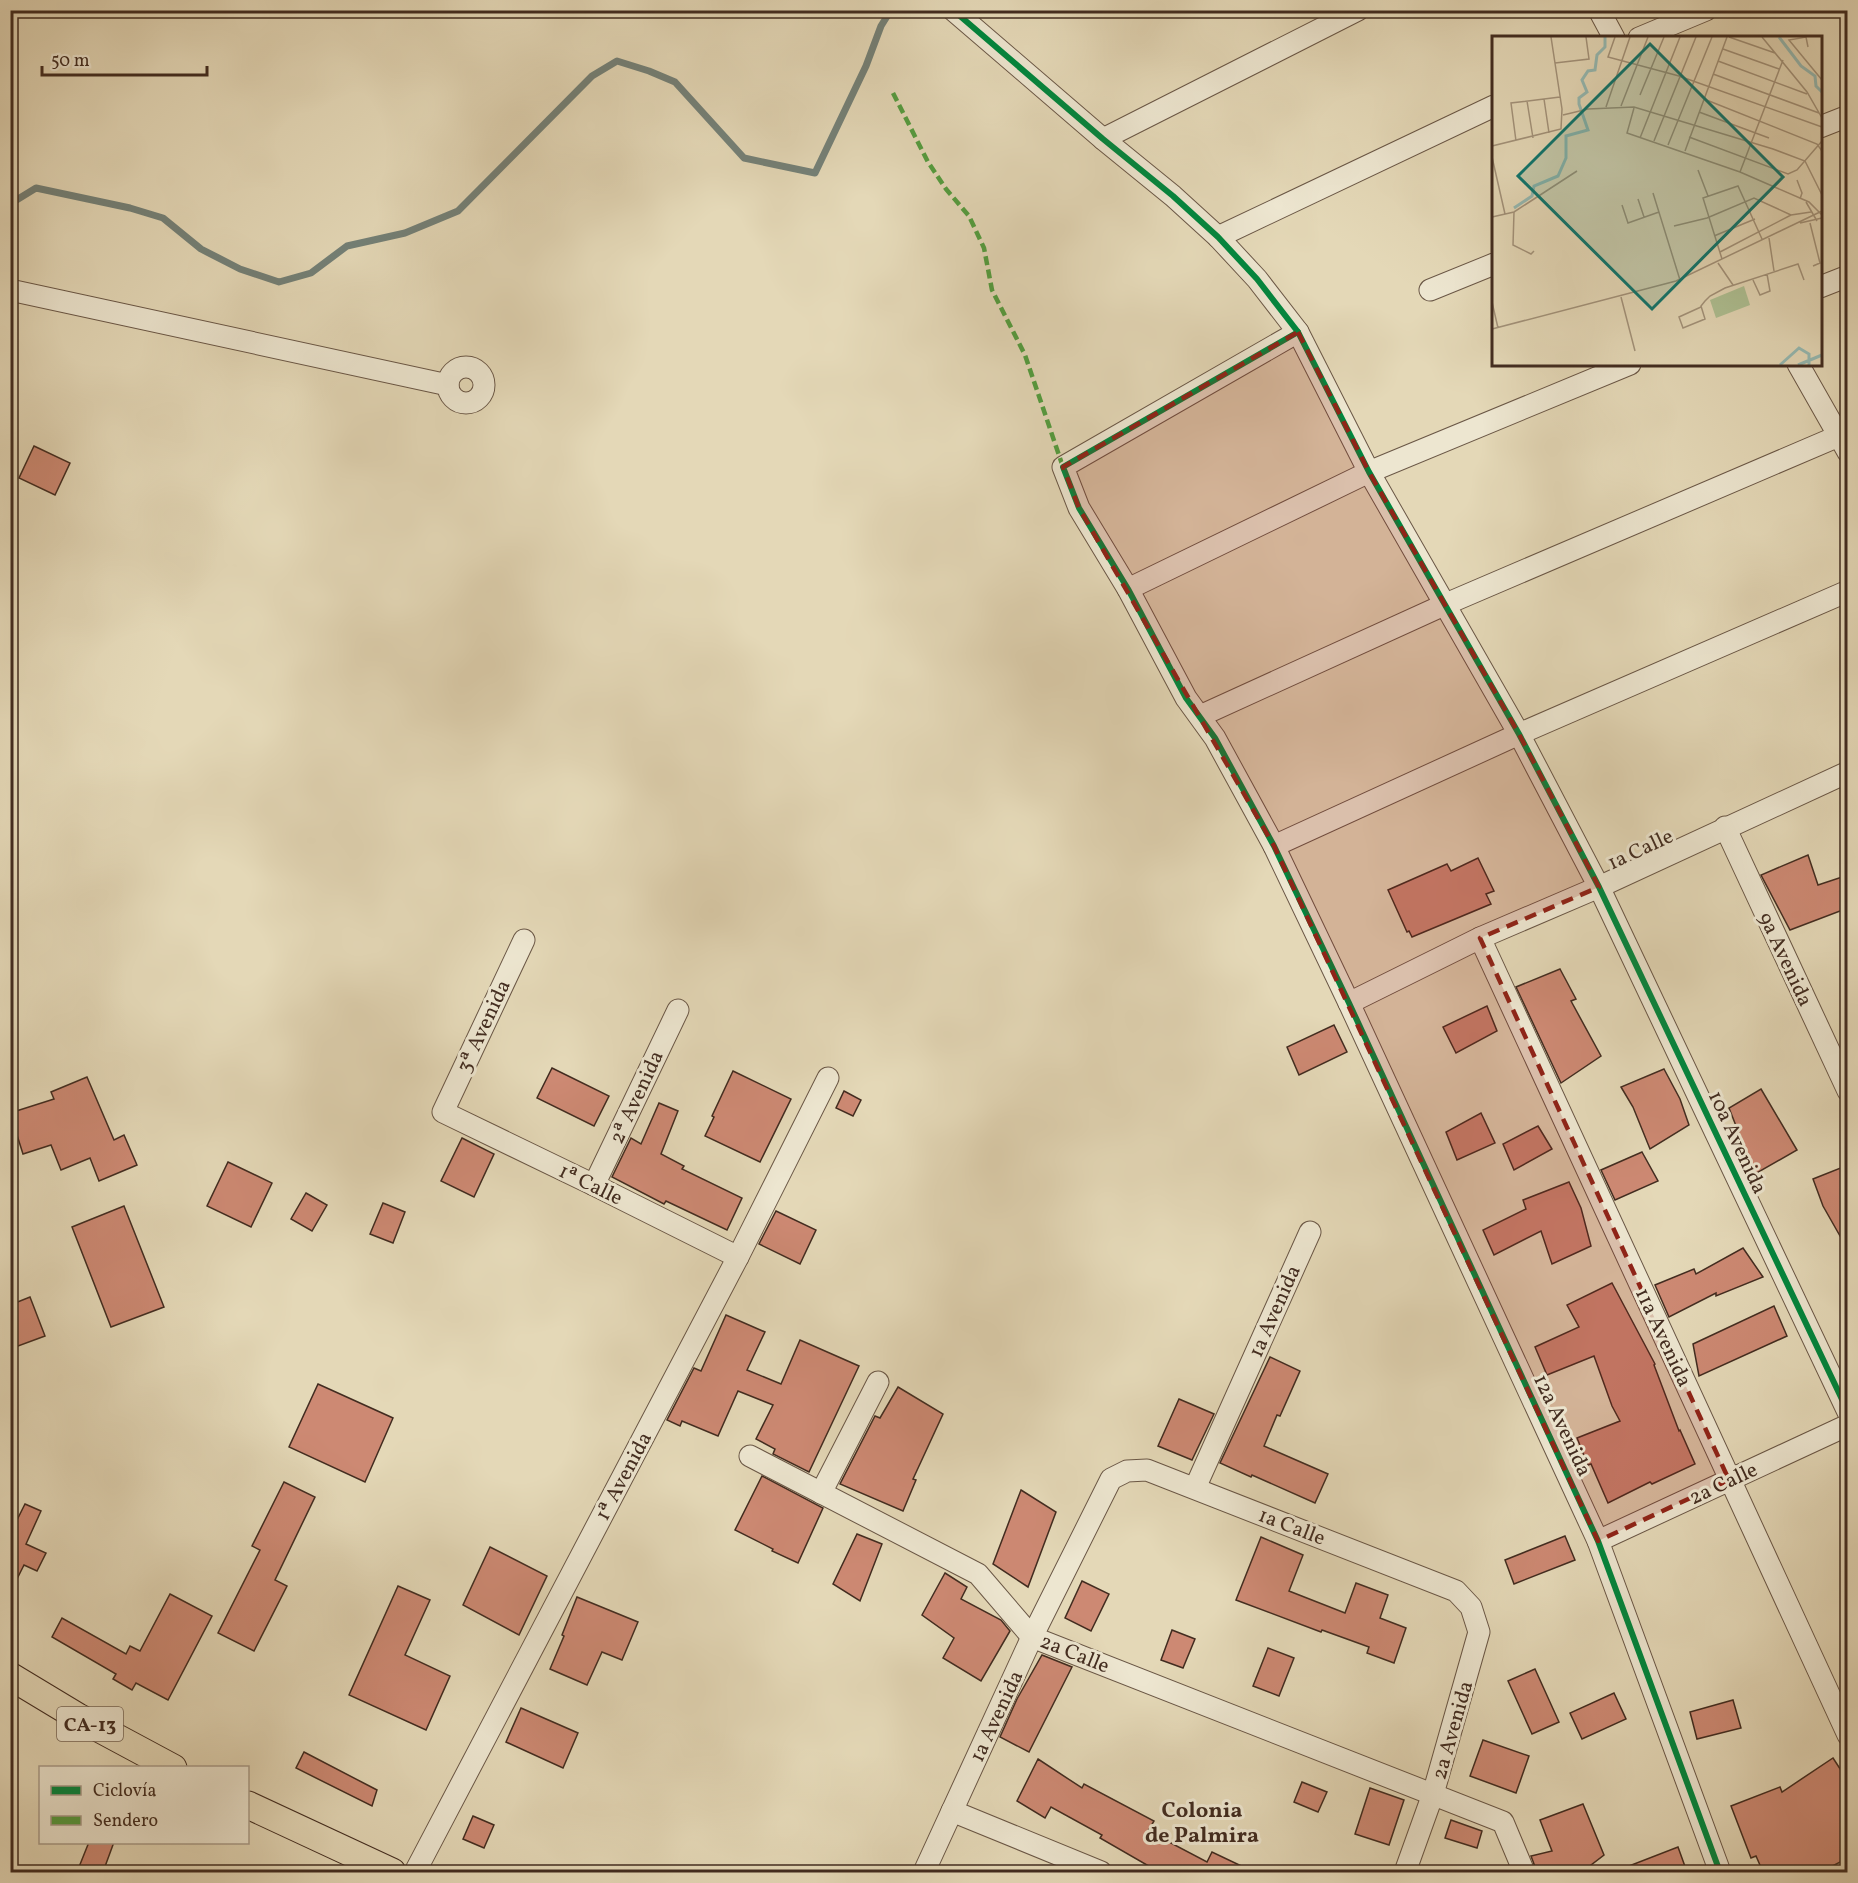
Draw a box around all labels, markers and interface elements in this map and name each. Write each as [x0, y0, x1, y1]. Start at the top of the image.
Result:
inset map [1492, 36, 1822, 366]
scale bar [42, 39, 207, 77]
text: 50 m [51, 49, 90, 74]
street label: 1a Calle [1603, 823, 1678, 878]
street label: 9a Avenida [1750, 908, 1819, 1012]
street label: 3ª Avenida [450, 975, 519, 1078]
street label: 2ª Avenida [603, 1046, 672, 1149]
street label: 10a Avenida [1700, 1086, 1773, 1199]
street label: 1ª Calle [553, 1157, 627, 1213]
street label: 1a Avenida [1242, 1261, 1309, 1362]
street label: 11a Avenida [1627, 1283, 1698, 1392]
street label: 12a Avenida [1525, 1370, 1598, 1481]
street label: 1ª Avenida [589, 1427, 660, 1526]
street label: 2a Calle [1685, 1456, 1763, 1513]
street label: 1a Calle [1254, 1501, 1329, 1553]
street label: 2a Calle [1035, 1627, 1114, 1681]
street label: 1a Avenida [963, 1666, 1031, 1767]
street label: 2a Avenida [1426, 1678, 1481, 1783]
road number: CA-13 [57, 1707, 123, 1741]
legend [39, 1766, 249, 1844]
text: Ciclovía [93, 1779, 156, 1804]
district label: Colonia de Palmira [1145, 1796, 1259, 1852]
text: Sendero [93, 1809, 158, 1834]

